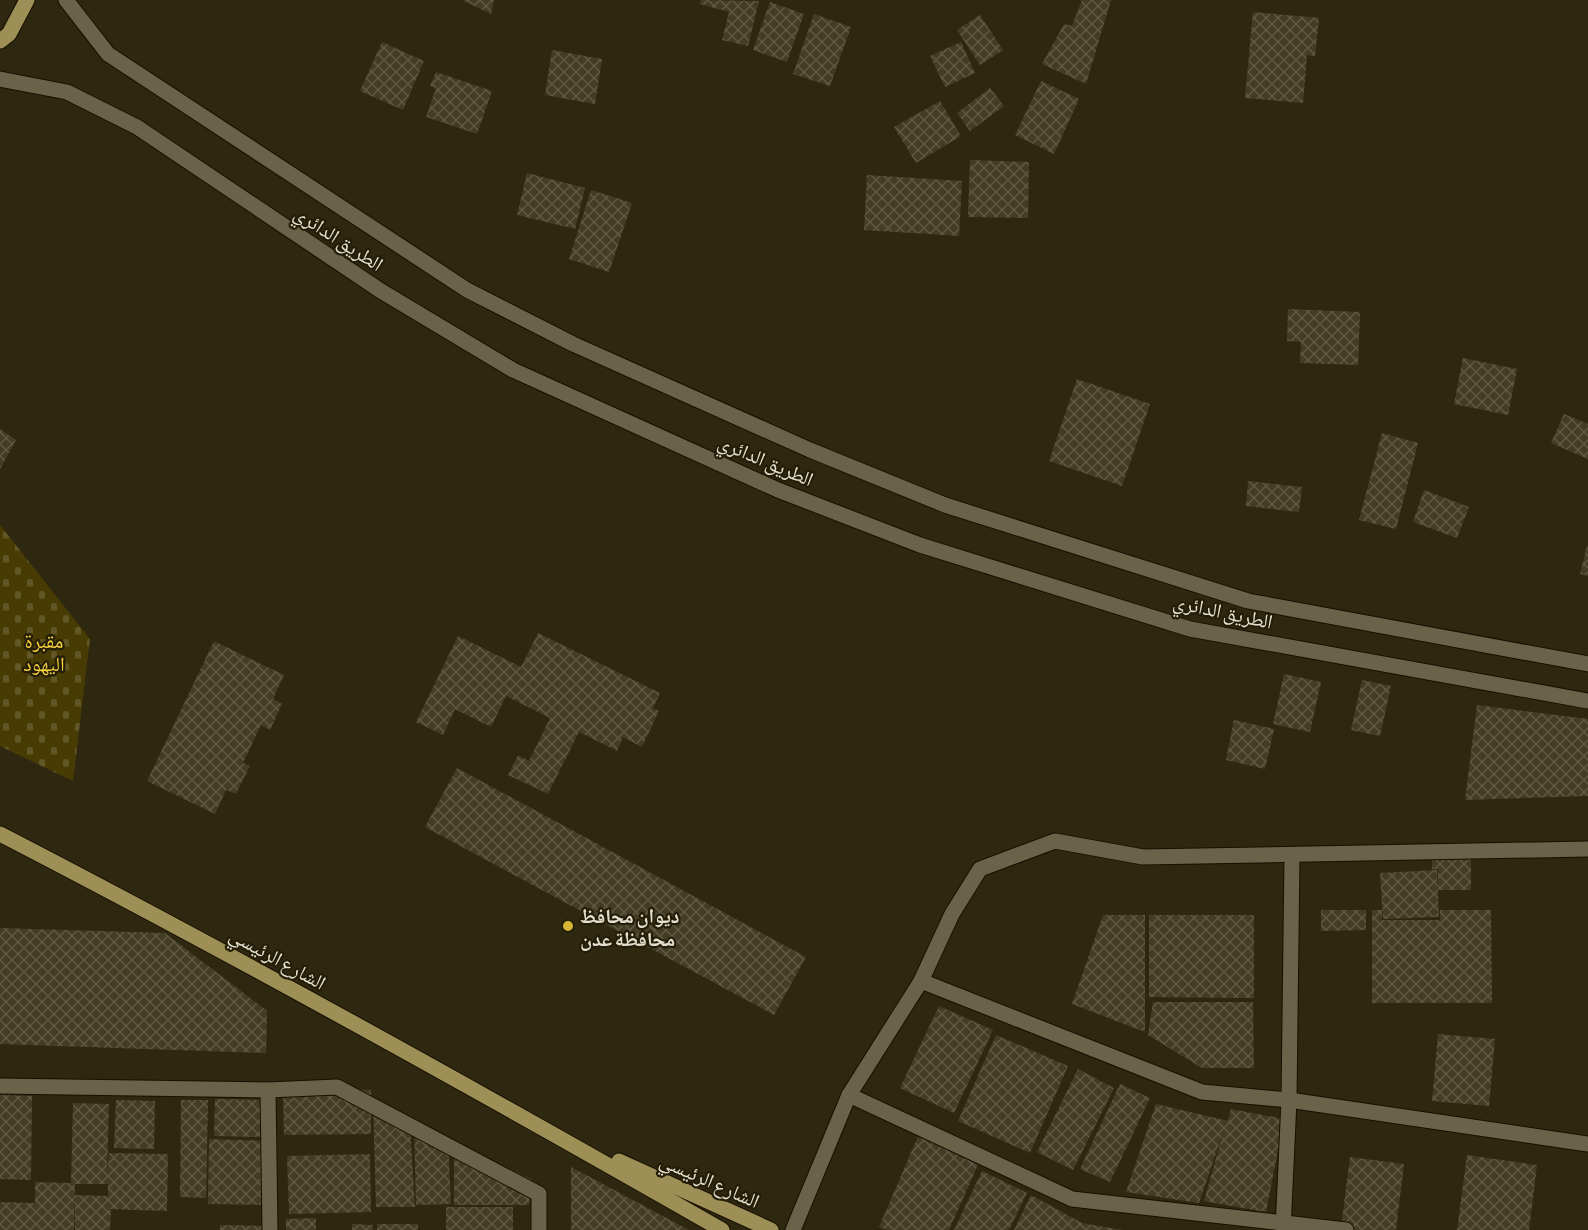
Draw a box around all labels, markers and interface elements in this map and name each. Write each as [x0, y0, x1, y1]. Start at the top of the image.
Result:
street label: الطريق الدائري [287, 201, 388, 279]
street label: الطريق الدائري [713, 430, 817, 495]
street label: الطريق الدائري [1170, 589, 1275, 638]
park label: مقبرة اليهود [23, 629, 65, 676]
place label: ديوان محافظ محافظة عدن [580, 904, 680, 951]
marker: ديوان محافظ محافظة عدن [561, 919, 575, 933]
street label: الشارع الرئيسي [223, 922, 330, 998]
street label: الشارع الرئيسي [655, 1148, 763, 1217]

